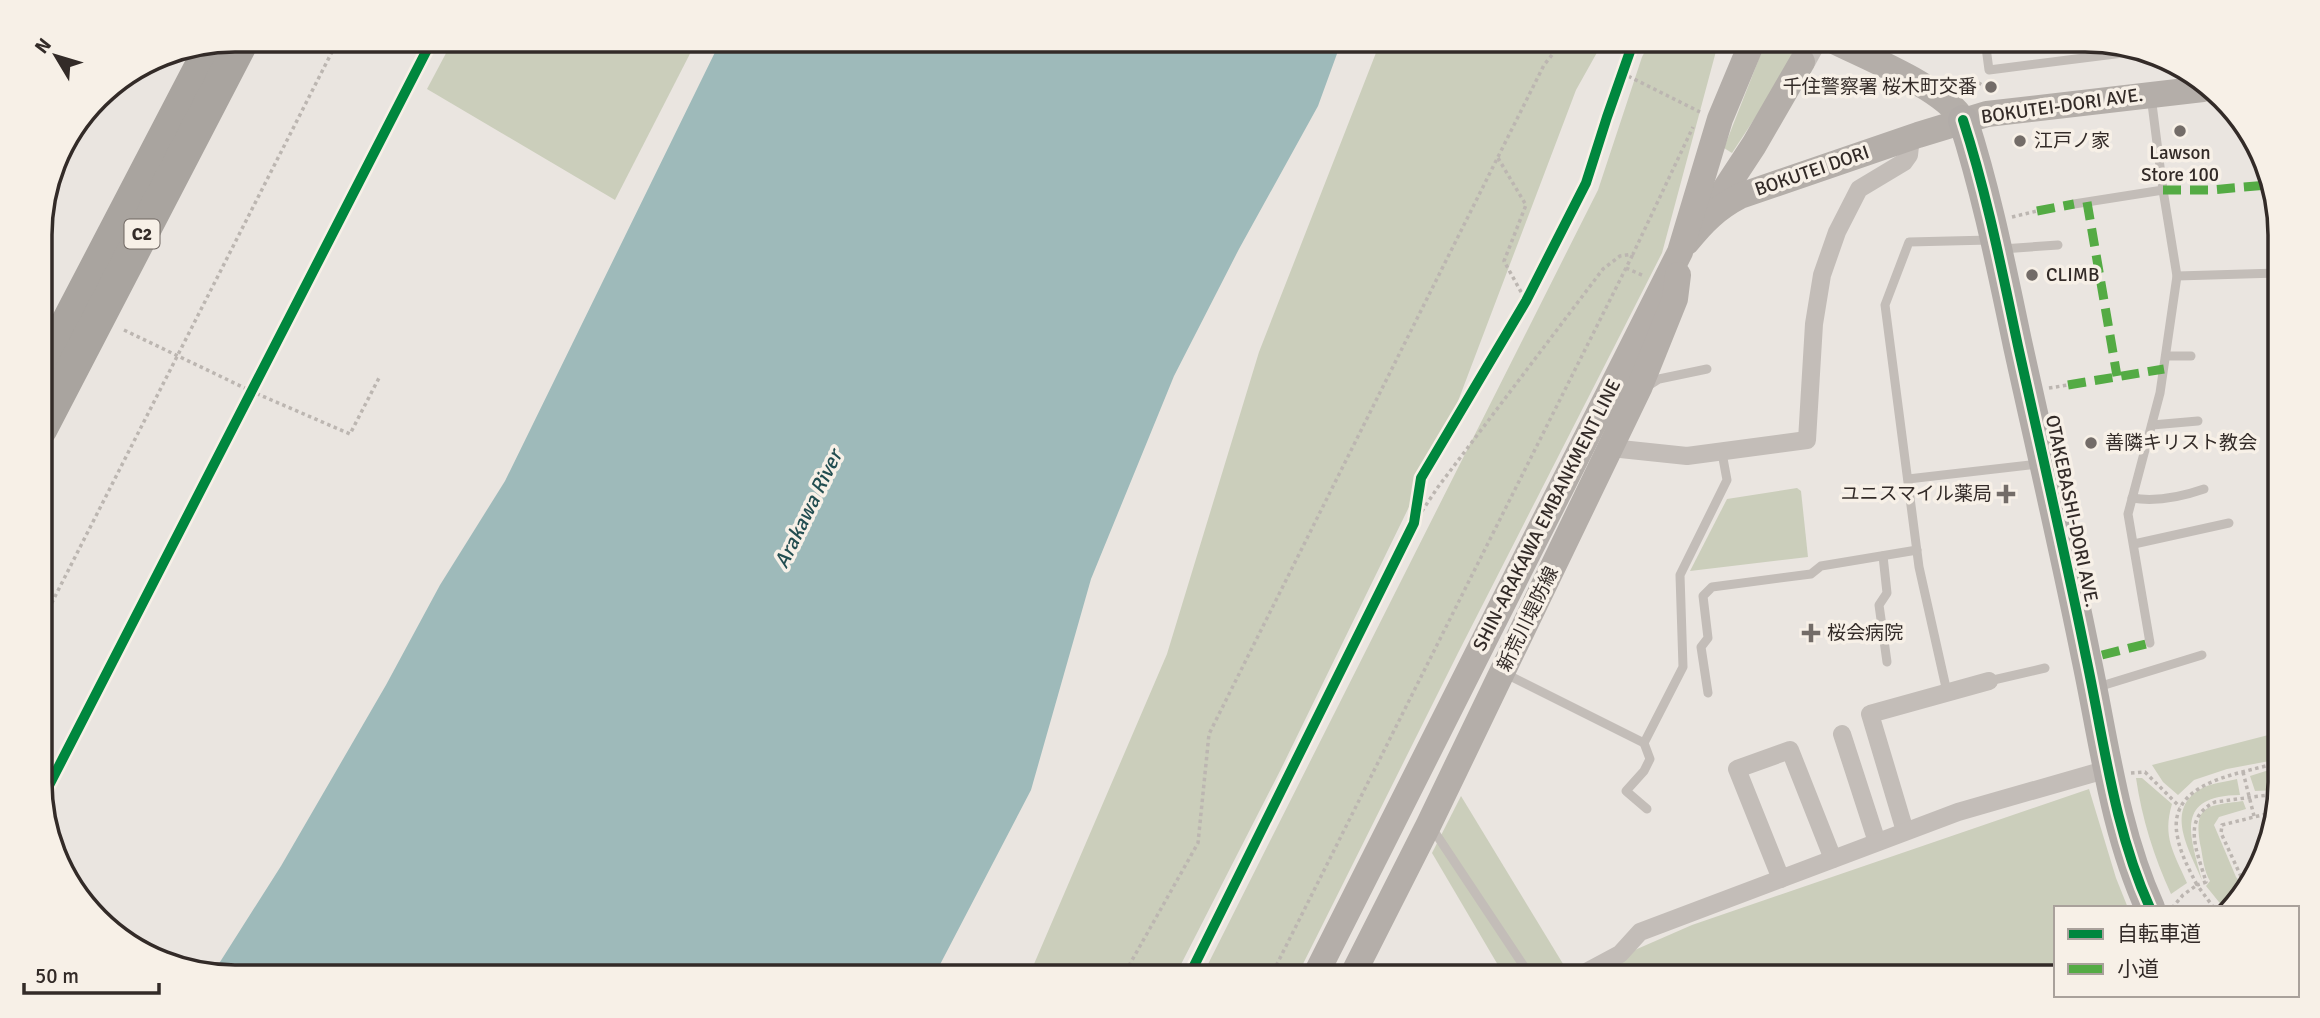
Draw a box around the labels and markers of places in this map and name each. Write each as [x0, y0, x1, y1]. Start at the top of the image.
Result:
place label: 千住警察署 桜木町交番 [1783, 75, 1977, 99]
marker: 千住警察署 桜木町交番 [1983, 79, 1999, 95]
marker: Lawson Store 100 [2172, 123, 2188, 139]
place label: 江戸ノ家 [2034, 129, 2110, 153]
marker: 江戸ノ家 [2012, 133, 2028, 149]
place label: Lawson Store 100 [2141, 141, 2219, 187]
place label: CLIMB [2046, 263, 2100, 287]
marker: CLIMB [2024, 267, 2040, 283]
place label: 善隣キリスト教会 [2105, 431, 2257, 455]
marker: 善隣キリスト教会 [2083, 435, 2099, 451]
place label: ユニスマイル薬局 [1841, 482, 1992, 506]
marker: ユニスマイル薬局 [1998, 486, 2014, 502]
place label: 桜会病院 [1827, 621, 1903, 645]
marker: 桜会病院 [1801, 623, 1821, 643]

